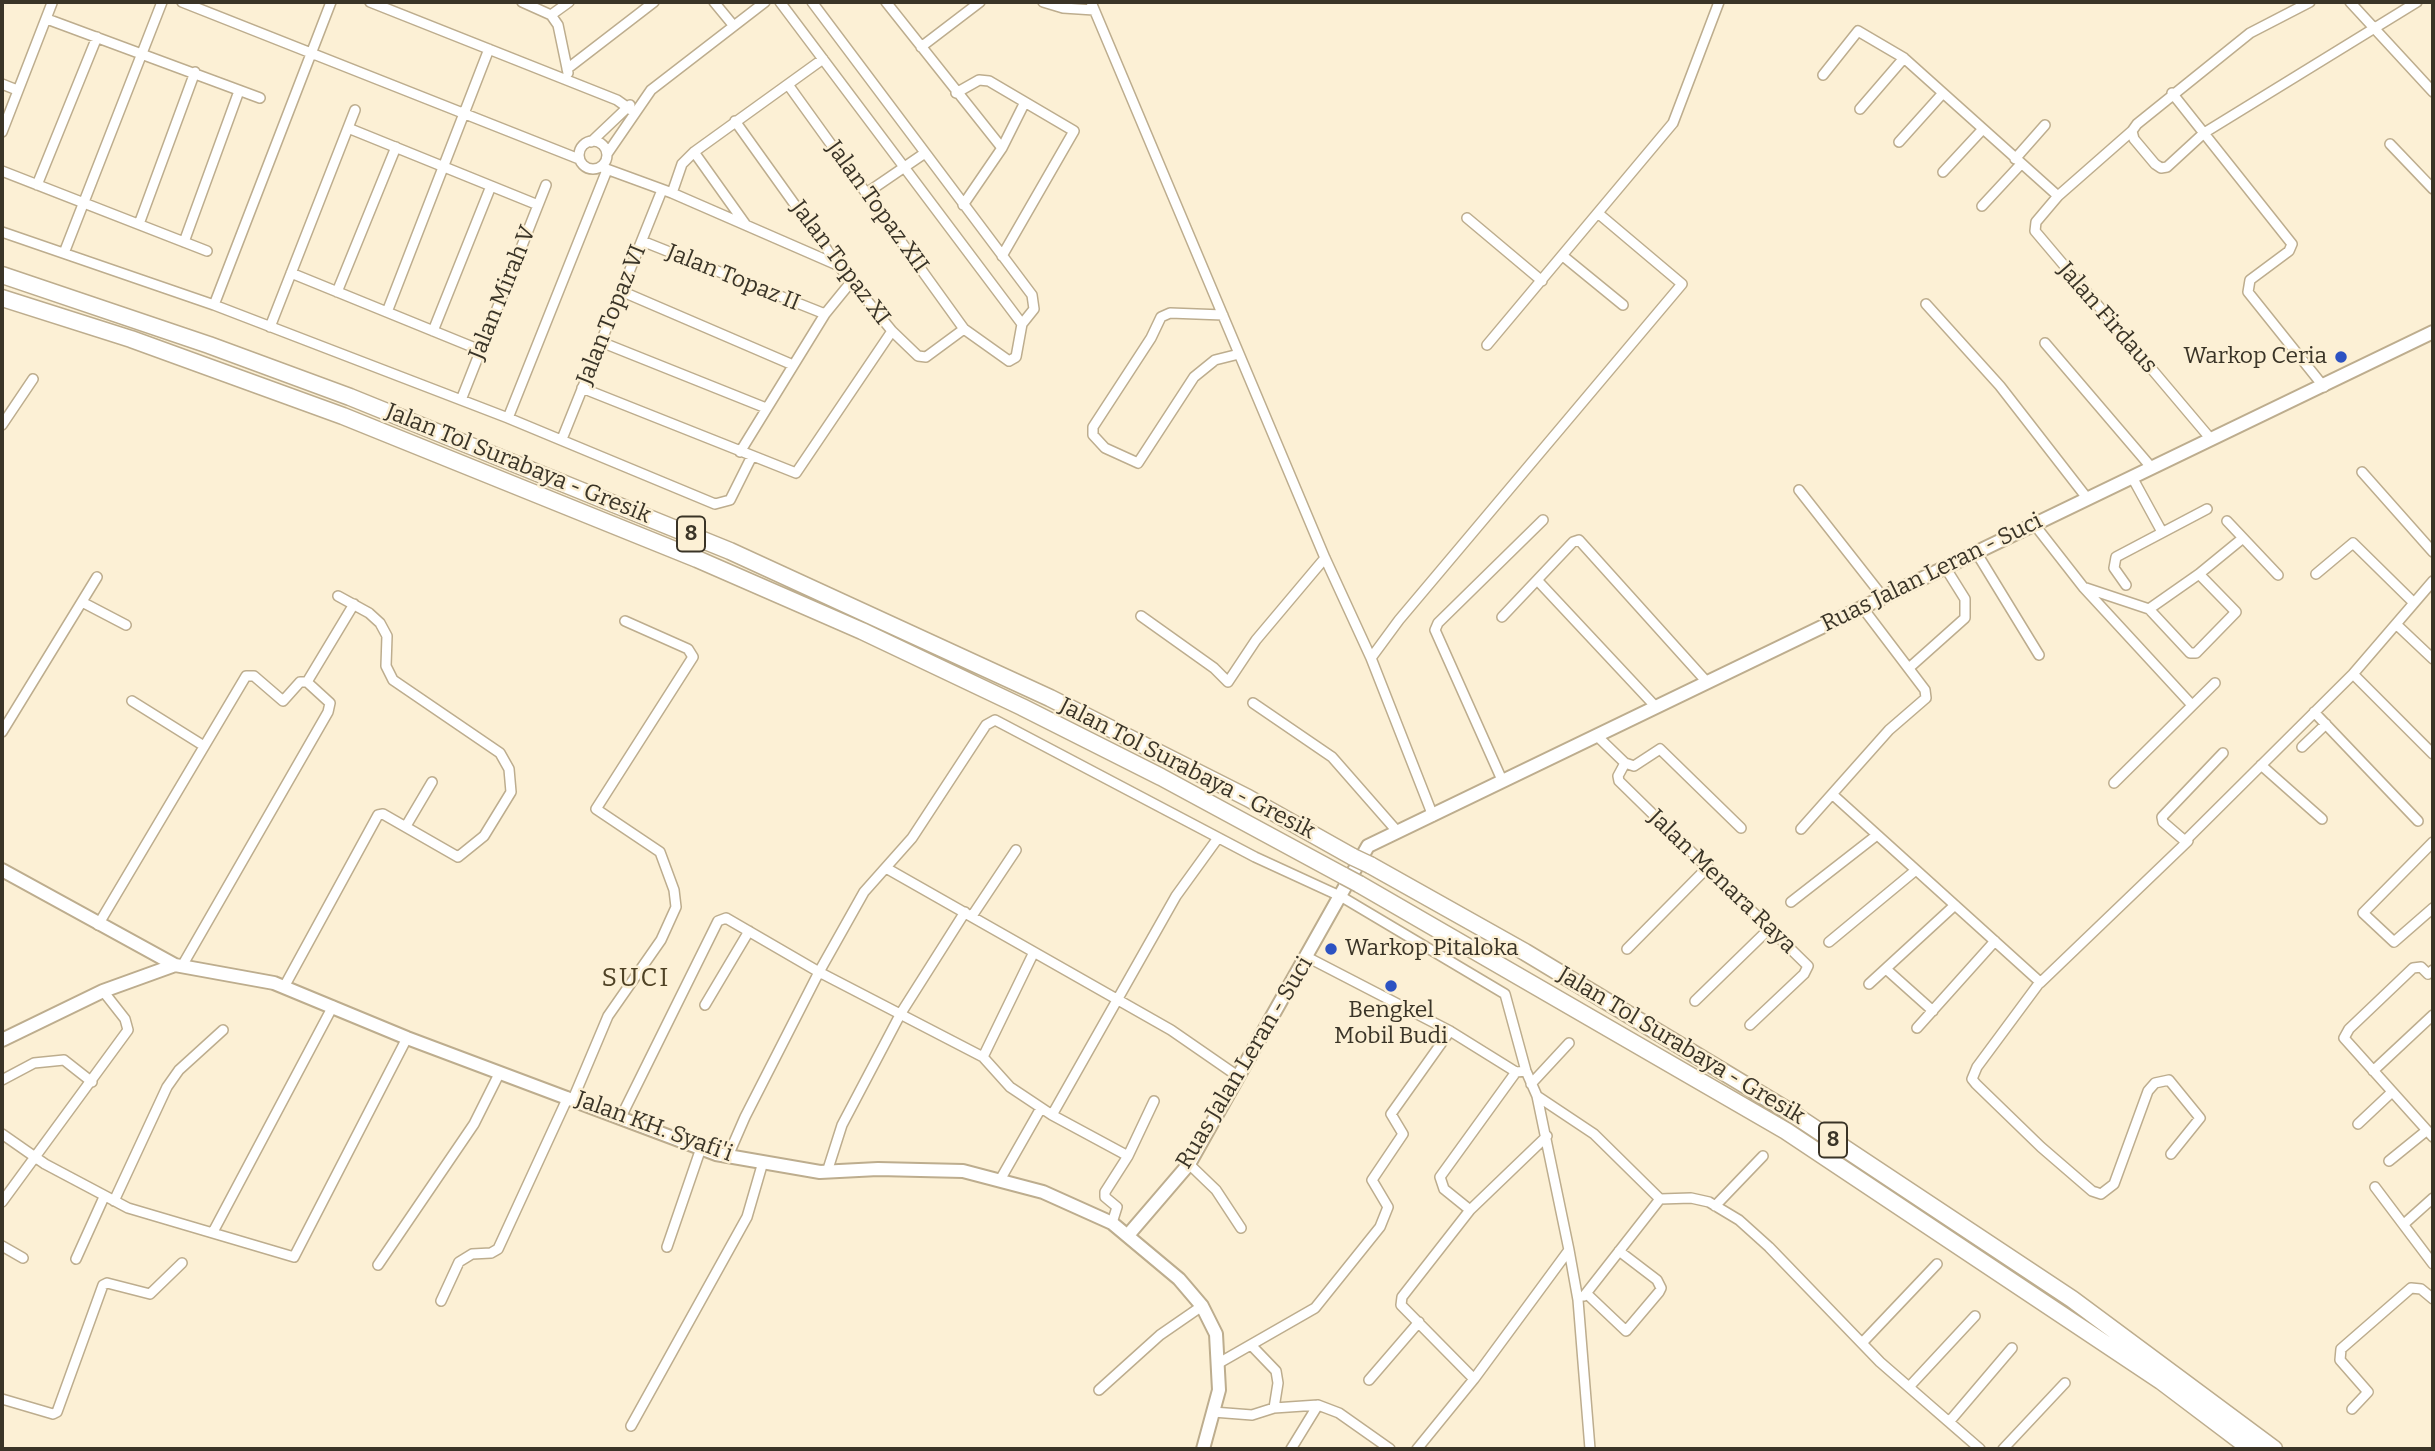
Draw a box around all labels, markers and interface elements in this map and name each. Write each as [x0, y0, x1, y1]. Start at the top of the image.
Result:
street label: Jalan Topaz XII [820, 136, 934, 278]
street label: Jalan Topaz XI [784, 195, 896, 331]
street label: Jalan Mirah V [464, 222, 542, 364]
street label: Jalan Topaz II [662, 239, 804, 317]
street label: Jalan Topaz VI [571, 241, 653, 389]
street label: Jalan Firdaus [2051, 257, 2163, 379]
place label: Warkop Ceria [2184, 343, 2327, 371]
marker: Warkop Ceria [2333, 349, 2349, 365]
street label: Jalan Tol Surabaya - Gresik [381, 398, 655, 530]
street label: Ruas Jalan Leran - Suci [1817, 507, 2047, 639]
road number: 8 [677, 516, 705, 552]
street label: Jalan Tol Surabaya - Gresik [1054, 692, 1320, 846]
street label: Jalan Menara Raya [1642, 804, 1802, 960]
place label: Warkop Pitaloka [1345, 935, 1519, 963]
marker: Warkop Pitaloka [1323, 941, 1339, 957]
street label: Ruas Jalan Leran - Suci [1171, 952, 1319, 1174]
street label: Jalan Tol Surabaya - Gresik [1552, 961, 1810, 1131]
district label: SUCI [602, 963, 670, 995]
marker: Bengkel Mobil Budi [1383, 978, 1399, 994]
place label: Bengkel Mobil Budi [1334, 997, 1448, 1051]
street label: Jalan KH. Syafi'i [572, 1086, 736, 1168]
road number: 8 [1819, 1122, 1847, 1158]

